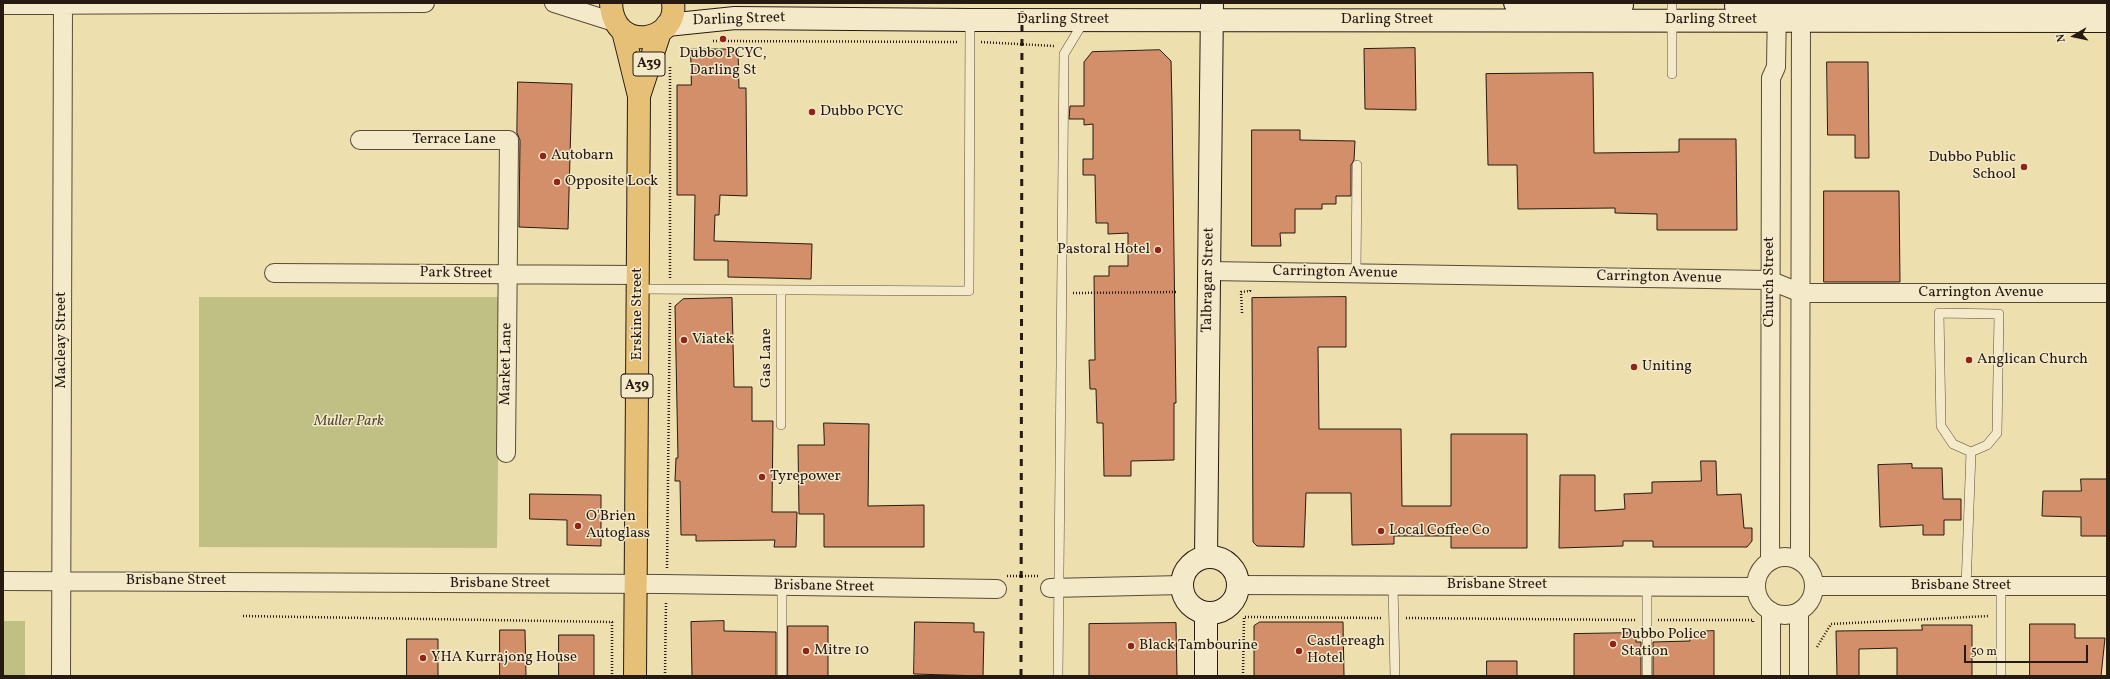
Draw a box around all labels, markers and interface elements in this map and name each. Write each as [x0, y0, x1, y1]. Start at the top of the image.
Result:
street label: Darling Street [692, 9, 786, 31]
street label: Darling Street [1017, 11, 1109, 29]
street label: Darling Street [1341, 11, 1433, 29]
street label: Darling Street [1665, 11, 1757, 29]
north arrow [2054, 16, 2094, 56]
text: N [2054, 33, 2070, 43]
marker: Dubbo PCYC, Darling St [718, 34, 728, 44]
place label: Dubbo PCYC, Darling St [679, 45, 767, 80]
road number: A39 [633, 52, 665, 76]
place label: Dubbo PCYC [820, 103, 904, 121]
marker: Dubbo PCYC [807, 107, 817, 117]
street label: Terrace Lane [412, 131, 496, 149]
place label: Autobarn [551, 147, 614, 165]
place label: Dubbo Public School [1928, 149, 2016, 184]
marker: Autobarn [538, 151, 548, 161]
marker: Dubbo Public School [2019, 162, 2029, 172]
place label: Opposite Lock [565, 173, 658, 191]
marker: Opposite Lock [552, 177, 562, 187]
street label: Talbragar Street [1199, 227, 1219, 333]
street label: Church Street [1761, 236, 1779, 328]
place label: Pastoral Hotel [1057, 241, 1150, 259]
marker: Pastoral Hotel [1153, 245, 1163, 255]
street label: Carrington Avenue [1272, 263, 1398, 283]
street label: Park Street [419, 264, 493, 284]
street label: Erskine Street [629, 268, 647, 360]
street label: Carrington Avenue [1596, 268, 1722, 288]
street label: Carrington Avenue [1918, 284, 2044, 302]
street label: Macleay Street [53, 292, 71, 388]
street label: Market Lane [497, 322, 517, 406]
street label: Gas Lane [758, 328, 776, 388]
place label: Viatek [692, 331, 734, 349]
marker: Viatek [679, 335, 689, 345]
place label: Anglican Church [1977, 351, 2088, 369]
marker: Anglican Church [1964, 355, 1974, 365]
place label: Uniting [1642, 358, 1692, 376]
marker: Uniting [1629, 362, 1639, 372]
road number: A39 [621, 374, 653, 398]
park label: Muller Park [314, 413, 384, 431]
place label: Tyrepower [770, 468, 841, 486]
marker: Tyrepower [757, 472, 767, 482]
place label: O'Brien Autoglass [586, 508, 650, 543]
marker: O'Brien Autoglass [573, 521, 583, 531]
place label: Local Coffee Co [1389, 522, 1490, 540]
marker: Local Coffee Co [1376, 526, 1386, 536]
street label: Brisbane Street [126, 572, 226, 590]
street label: Brisbane Street [450, 575, 550, 593]
street label: Brisbane Street [1447, 576, 1547, 594]
street label: Brisbane Street [774, 577, 874, 597]
street label: Brisbane Street [1911, 577, 2011, 595]
place label: Dubbo Police Station [1621, 626, 1707, 661]
place label: Castlereagh Hotel [1307, 633, 1385, 668]
place label: Black Tambourine [1139, 637, 1258, 655]
scale bar [1966, 637, 2090, 663]
marker: Dubbo Police Station [1608, 639, 1618, 649]
marker: Black Tambourine [1126, 641, 1136, 651]
place label: Mitre 10 [814, 642, 869, 660]
text: 50 m [1971, 644, 1997, 660]
marker: Mitre 10 [801, 646, 811, 656]
marker: Castlereagh Hotel [1294, 646, 1304, 656]
place label: YHA Kurrajong House [431, 649, 577, 667]
marker: YHA Kurrajong House [418, 653, 428, 663]

